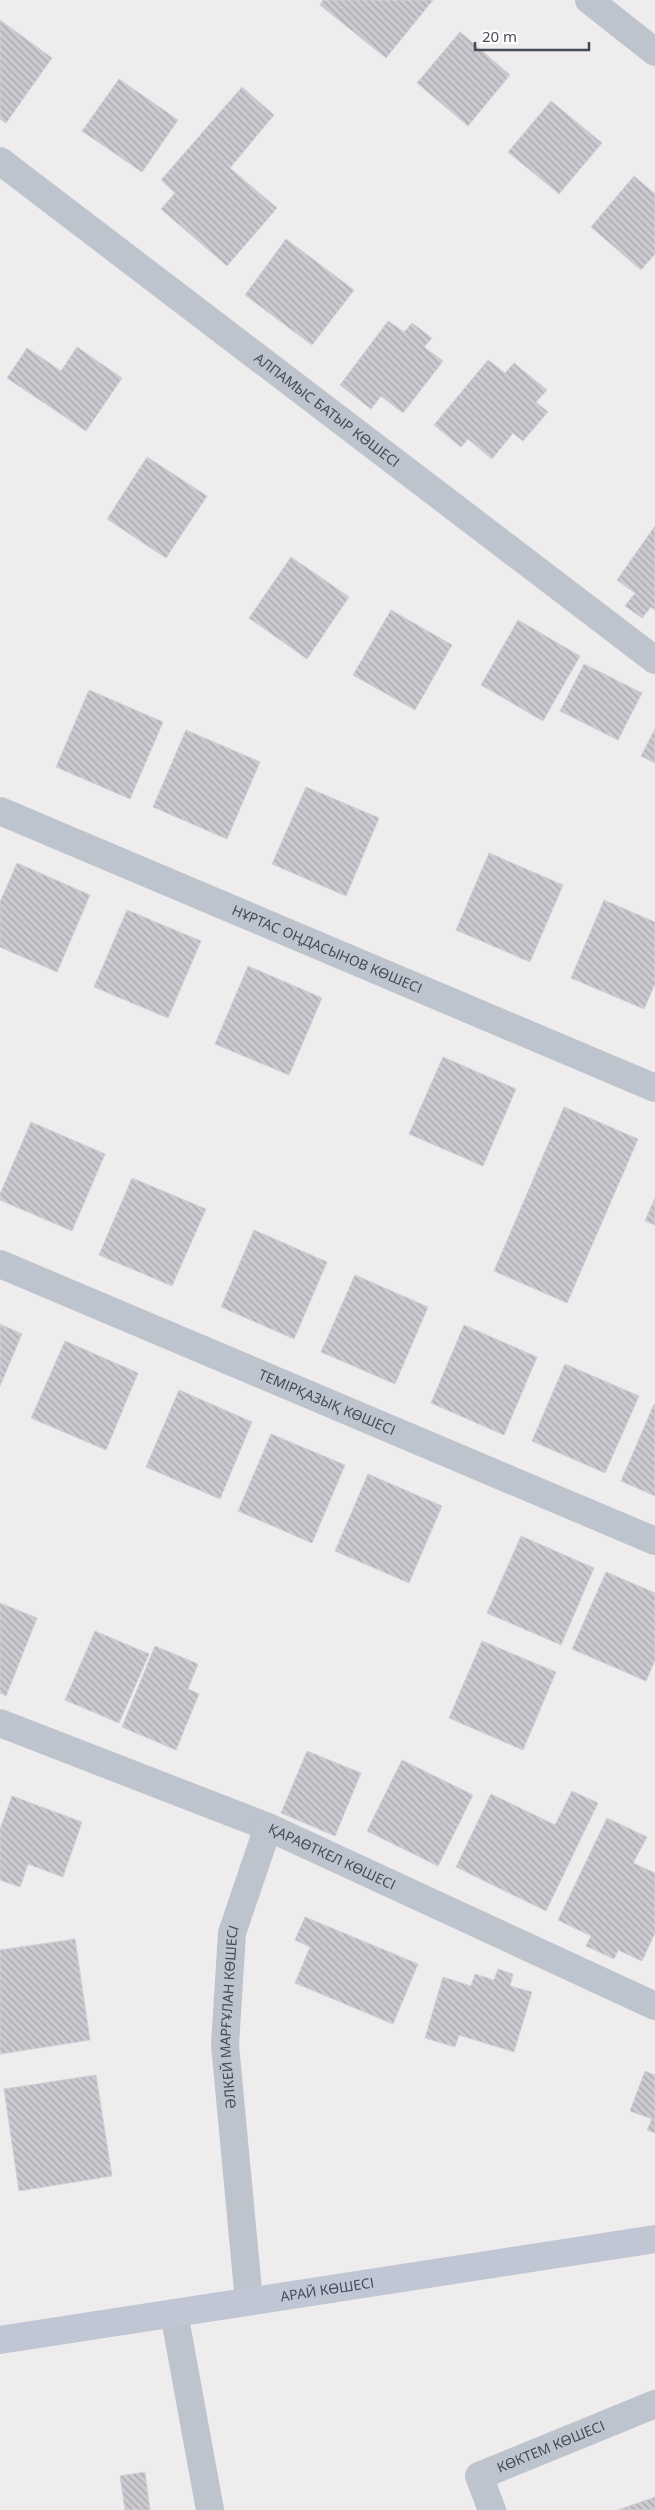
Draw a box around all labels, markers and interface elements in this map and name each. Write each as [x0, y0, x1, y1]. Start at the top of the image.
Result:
scale bar [475, 20, 589, 52]
text: 20 m [482, 26, 517, 46]
street label: АЛПАМЫС БАТЫР КӨШЕСІ [251, 348, 404, 471]
street label: НҰРТАС ОҢДАСЫНОВ КӨШЕСІ [229, 900, 425, 997]
street label: ТЕМІРҚАЗЫҚ КӨШЕСІ [256, 1364, 398, 1439]
street label: ҚАРАӨТКЕЛ КӨШЕСІ [266, 1819, 399, 1894]
street label: ӘЛКЕЙ МАРҒҰЛАН КӨШЕСІ [215, 1923, 243, 2110]
street label: АРАЙ КӨШЕСІ [279, 2272, 375, 2306]
street label: КӨКТЕМ КӨШЕСІ [494, 2416, 607, 2477]

